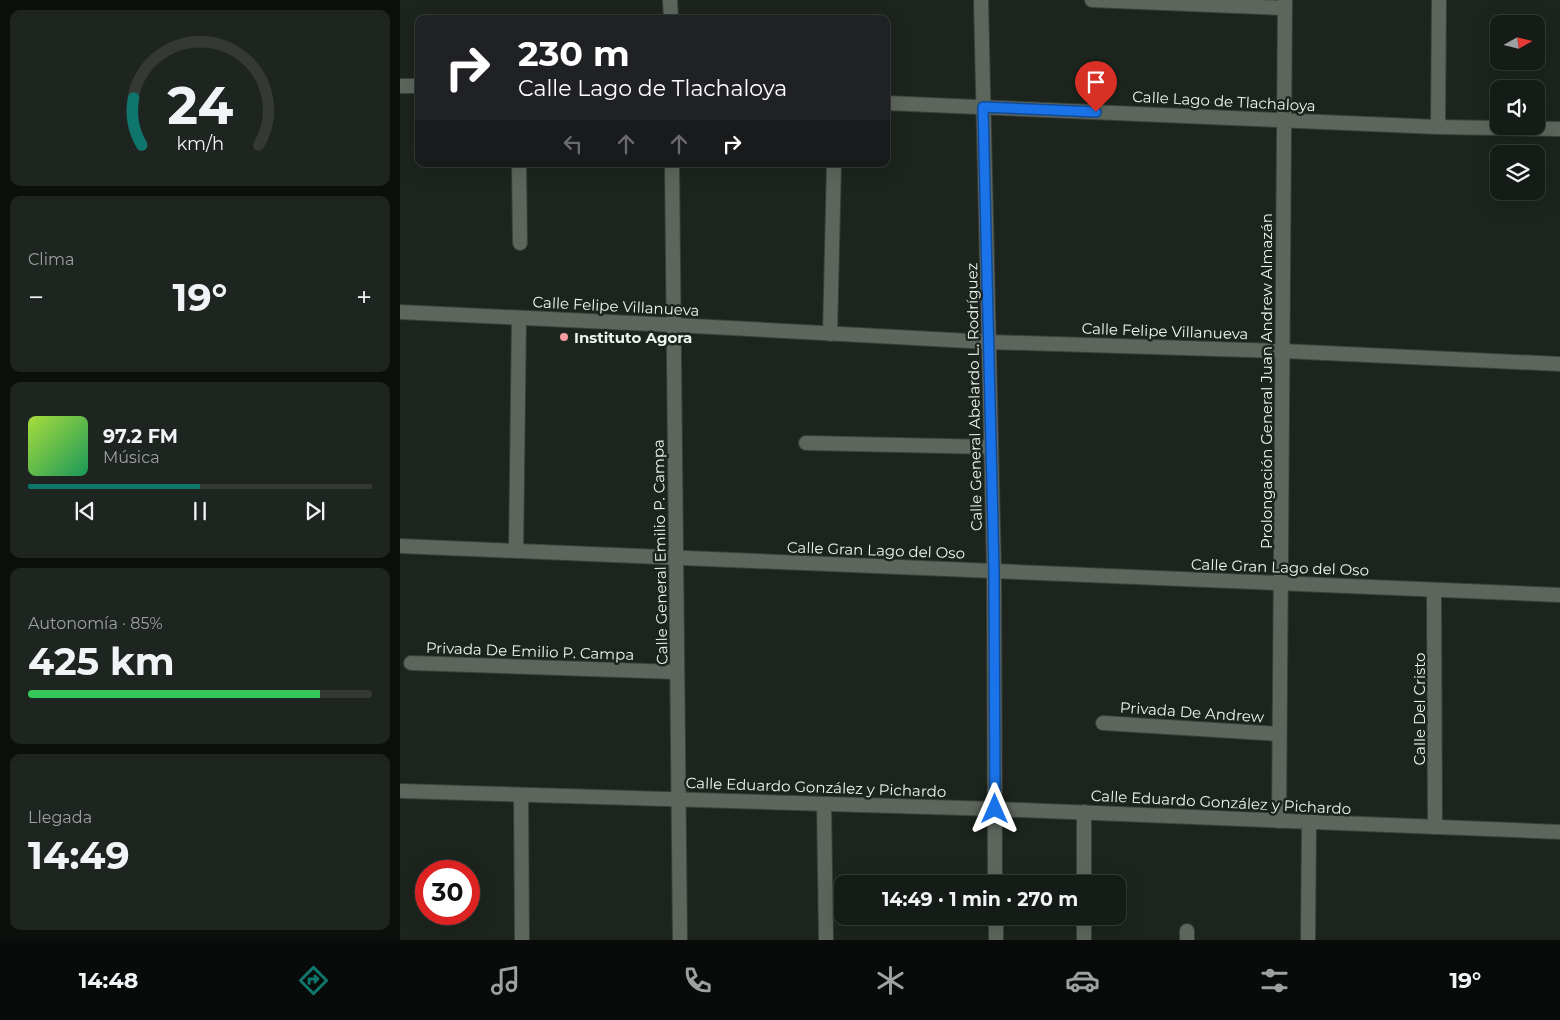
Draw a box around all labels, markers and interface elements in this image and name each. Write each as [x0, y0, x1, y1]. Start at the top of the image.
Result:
north arrow [1490, 15, 1545, 70]
map controls [1490, 15, 1545, 200]
text: 230 m [518, 32, 630, 75]
icon: right [435, 35, 500, 100]
pin [1075, 61, 1117, 112]
icon: arrive [1082, 68, 1110, 96]
text: 24 [167, 74, 233, 137]
text: Calle Lago de Tlachaloya [518, 75, 787, 102]
button: sound [1490, 80, 1545, 135]
street label: Calle Lago de Tlachaloya [1132, 87, 1316, 115]
icon: left [559, 130, 587, 158]
icon: ahead [612, 130, 640, 158]
icon: ahead [665, 130, 693, 158]
icon: right [718, 130, 746, 158]
text: km/h [176, 133, 224, 154]
button: layers [1490, 145, 1545, 200]
street label: Prolongación General Juan Andrew Almazán [1257, 213, 1276, 549]
text: Clima [28, 250, 74, 269]
street label: Calle General Abelardo L. Rodríguez [962, 262, 986, 531]
text: 19° [173, 274, 228, 321]
text: − [28, 280, 44, 314]
text: + [356, 280, 372, 314]
street label: Calle Felipe Villanueva [532, 292, 700, 320]
street label: Calle Felipe Villanueva [1081, 319, 1249, 343]
place label: Instituto Agora [574, 328, 692, 347]
marker: Instituto Agora [558, 331, 570, 343]
text: 97.2 FM [103, 425, 178, 448]
street label: Calle General Emilio P. Campa [649, 439, 671, 665]
text: Música [103, 448, 160, 467]
icon: previous [71, 497, 99, 525]
icon: pause [186, 497, 214, 525]
icon: next [301, 497, 329, 525]
street label: Calle Gran Lago del Oso [787, 537, 965, 563]
street label: Calle Gran Lago del Oso [1191, 554, 1369, 580]
text: Autonomía · 85% [28, 614, 163, 633]
text: 425 km [28, 638, 175, 685]
street label: Privada De Emilio P. Campa [425, 638, 635, 664]
street label: Calle Del Cristo [1410, 653, 1429, 765]
street label: Privada De Andrew [1119, 697, 1265, 727]
street label: Calle Eduardo González y Pichardo [685, 773, 947, 801]
position arrow [968, 782, 1020, 834]
street label: Calle Eduardo González y Pichardo [1090, 786, 1352, 818]
text: Llegada [28, 808, 92, 827]
text: 14:49 [28, 832, 130, 879]
speed limit sign: 30 [415, 860, 480, 925]
text: 14:49 · 1 min · 270 m [882, 888, 1078, 911]
icon: directions [296, 963, 331, 998]
icon: music [488, 963, 523, 998]
icon: phone [680, 963, 715, 998]
icon: climate [873, 963, 908, 998]
icon: car [1065, 963, 1100, 998]
icon: filters [1257, 963, 1292, 998]
text: 14:48 [79, 967, 138, 994]
text: 19° [1449, 967, 1481, 994]

